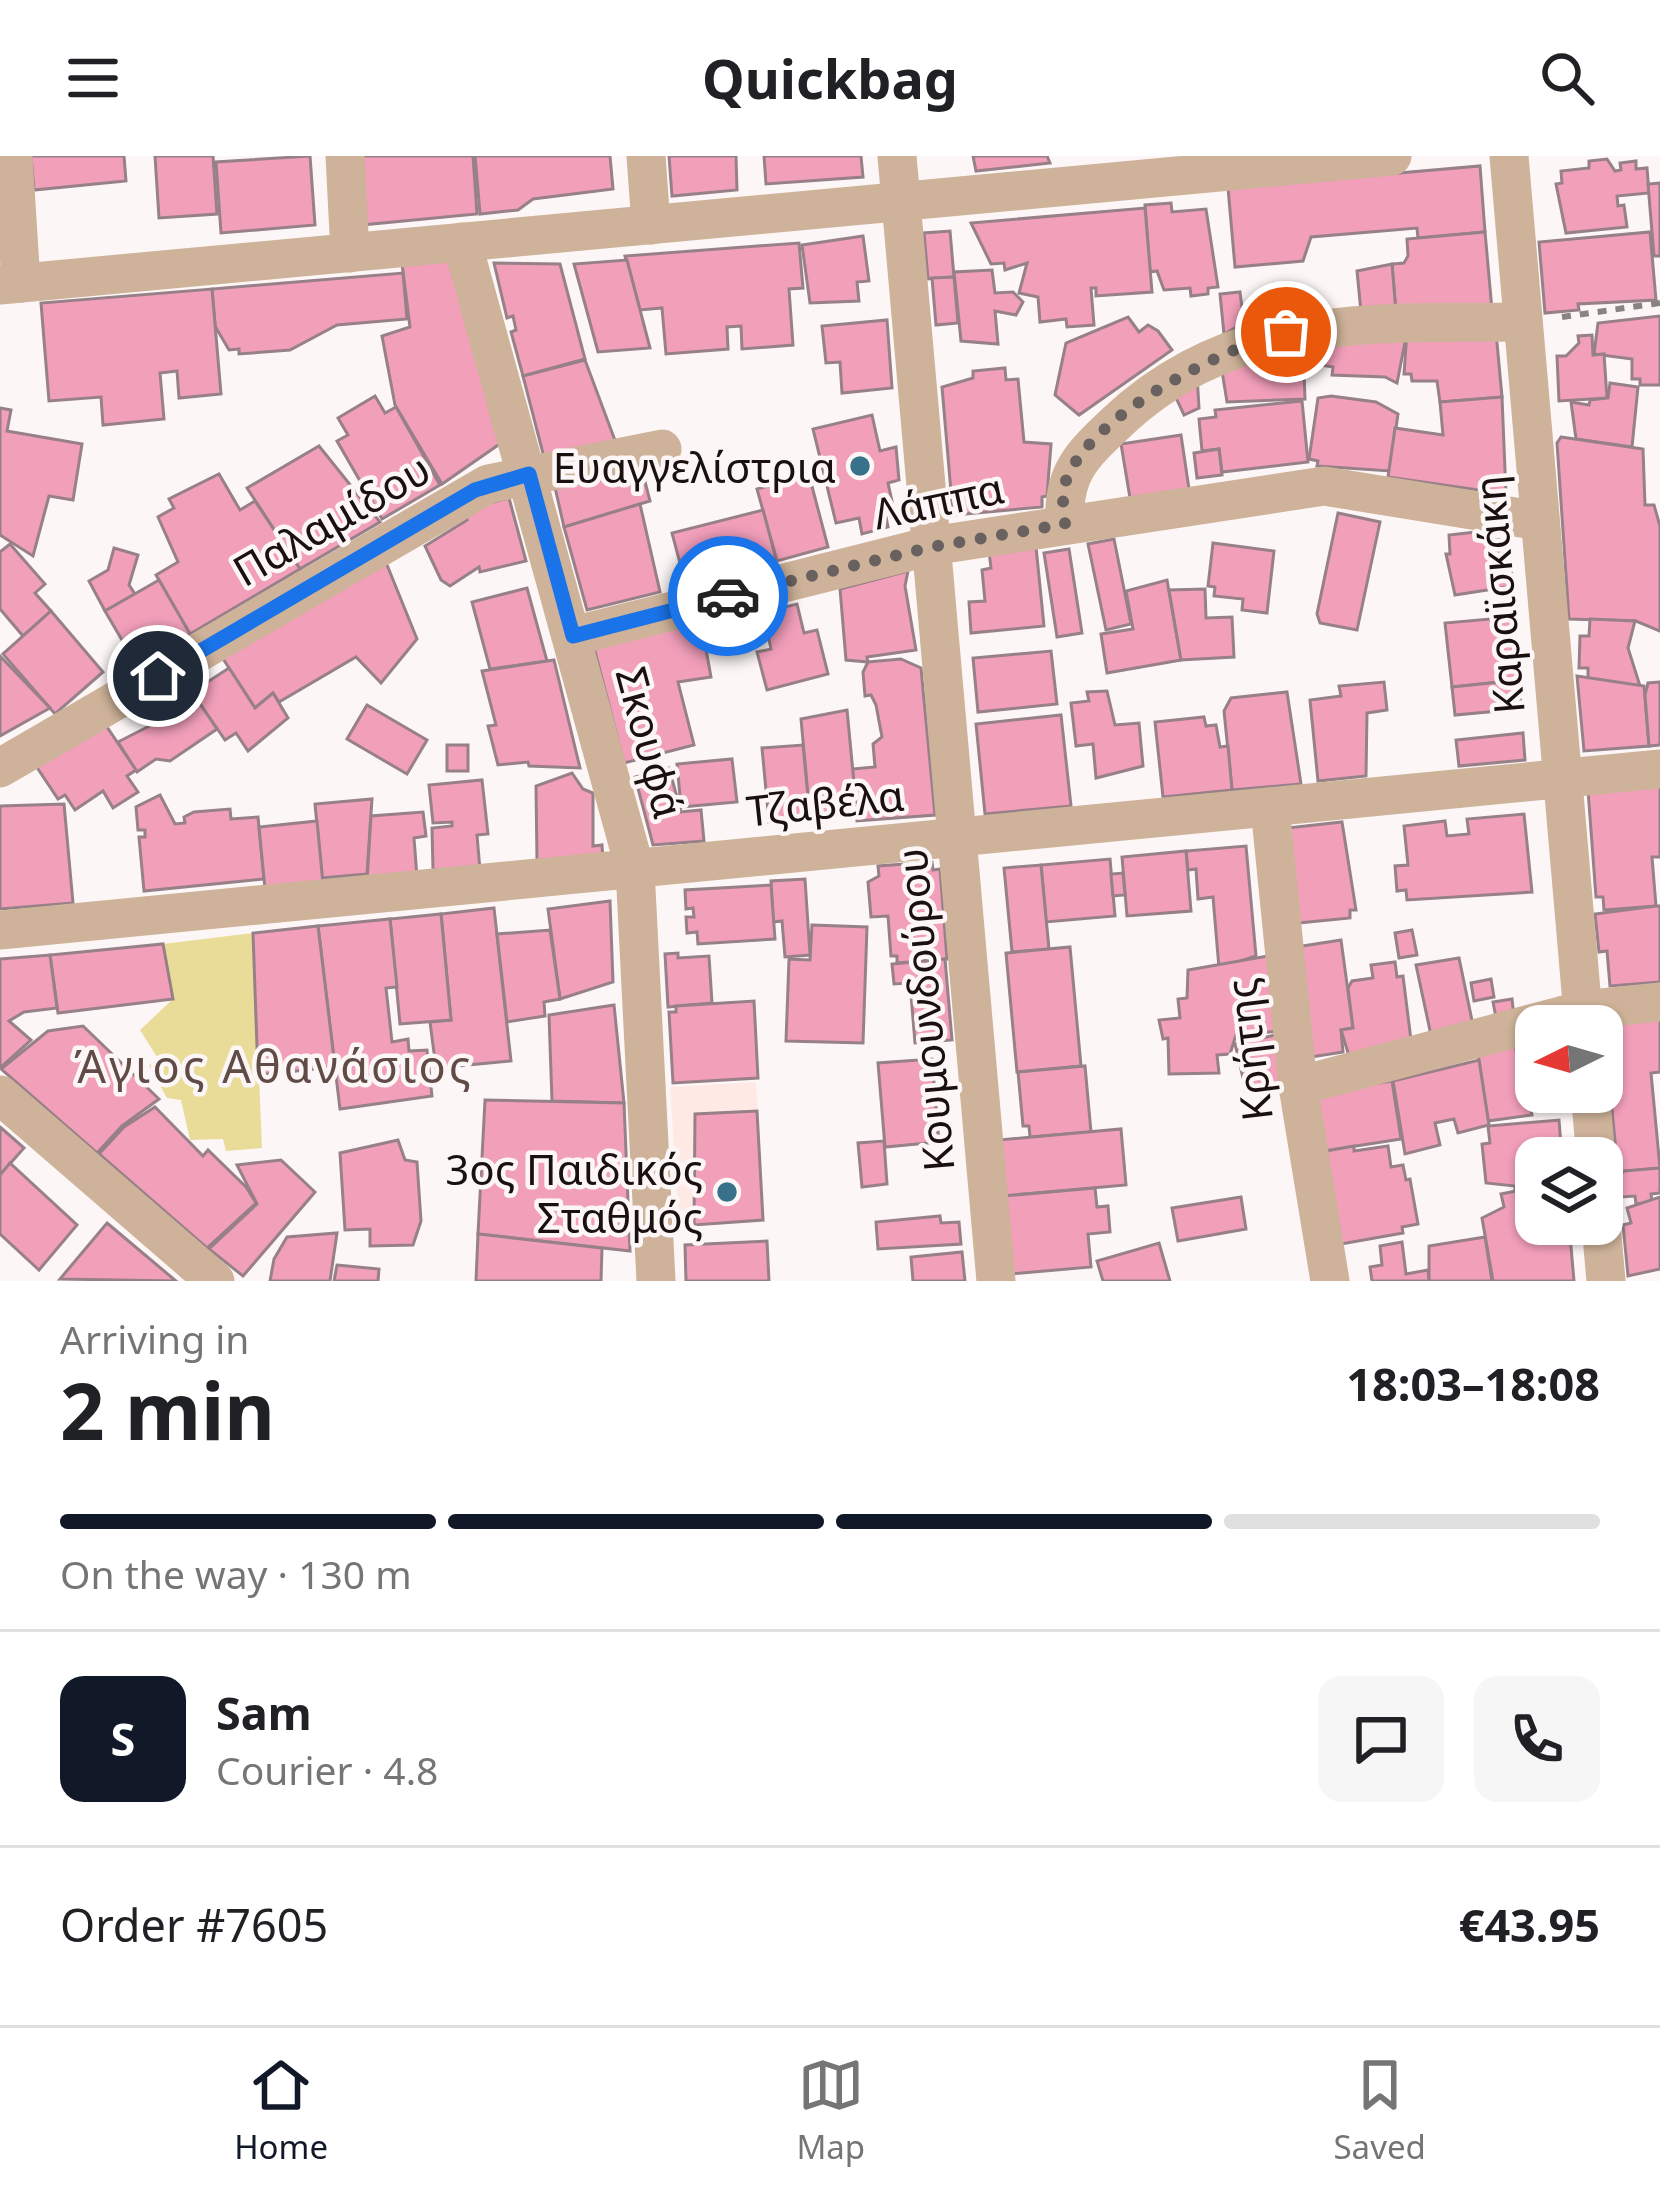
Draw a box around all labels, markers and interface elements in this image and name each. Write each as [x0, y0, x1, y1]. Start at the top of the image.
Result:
text: Quickbag [702, 41, 958, 115]
icon: menu [60, 45, 126, 111]
icon: search [1534, 45, 1600, 111]
pin [1235, 281, 1337, 383]
icon: bag [1253, 299, 1319, 365]
place label: Ευαγγελίστρια [553, 438, 836, 495]
street label: Παλαμίδου [222, 440, 440, 598]
marker: Ευαγγελίστρια [847, 453, 873, 479]
street label: Λάππα [868, 458, 1008, 542]
street label: Καραϊσκάκη [1459, 473, 1537, 717]
courier [668, 536, 788, 656]
icon: car [695, 563, 761, 629]
pin [107, 625, 209, 727]
icon: home [125, 643, 191, 709]
street label: Σκουφά [604, 660, 698, 824]
street label: Τζαβέλα [744, 765, 906, 839]
street label: Κουμουνδούρου [881, 846, 967, 1174]
street label: Κρήτης [1211, 975, 1285, 1125]
north arrow [1515, 1005, 1623, 1113]
map controls [1515, 1005, 1623, 1245]
district label: Άγιος Αθανάσιος [74, 1035, 474, 1096]
button: layers [1515, 1137, 1623, 1245]
place label: 3ος Παιδικός Σταθμός [445, 1140, 703, 1245]
marker: 3ος Παιδικός Σταθμός [714, 1179, 740, 1205]
text: Arriving in [60, 1312, 249, 1365]
text: 18:03–18:08 [1346, 1353, 1600, 1414]
text: 2 min [60, 1357, 275, 1463]
text: On the way · 130 m [60, 1547, 412, 1600]
button: chat [1318, 1676, 1444, 1802]
button: phone [1474, 1676, 1600, 1802]
text: Sam [216, 1682, 312, 1743]
text: S [111, 1708, 135, 1769]
text: Courier · 4.8 [216, 1743, 438, 1796]
text: Order #7605 [60, 1894, 328, 1955]
text: €43.95 [1459, 1894, 1600, 1955]
tab: Home [234, 2052, 328, 2169]
tab: Map [796, 2052, 865, 2169]
tab: Saved [1334, 2052, 1426, 2169]

